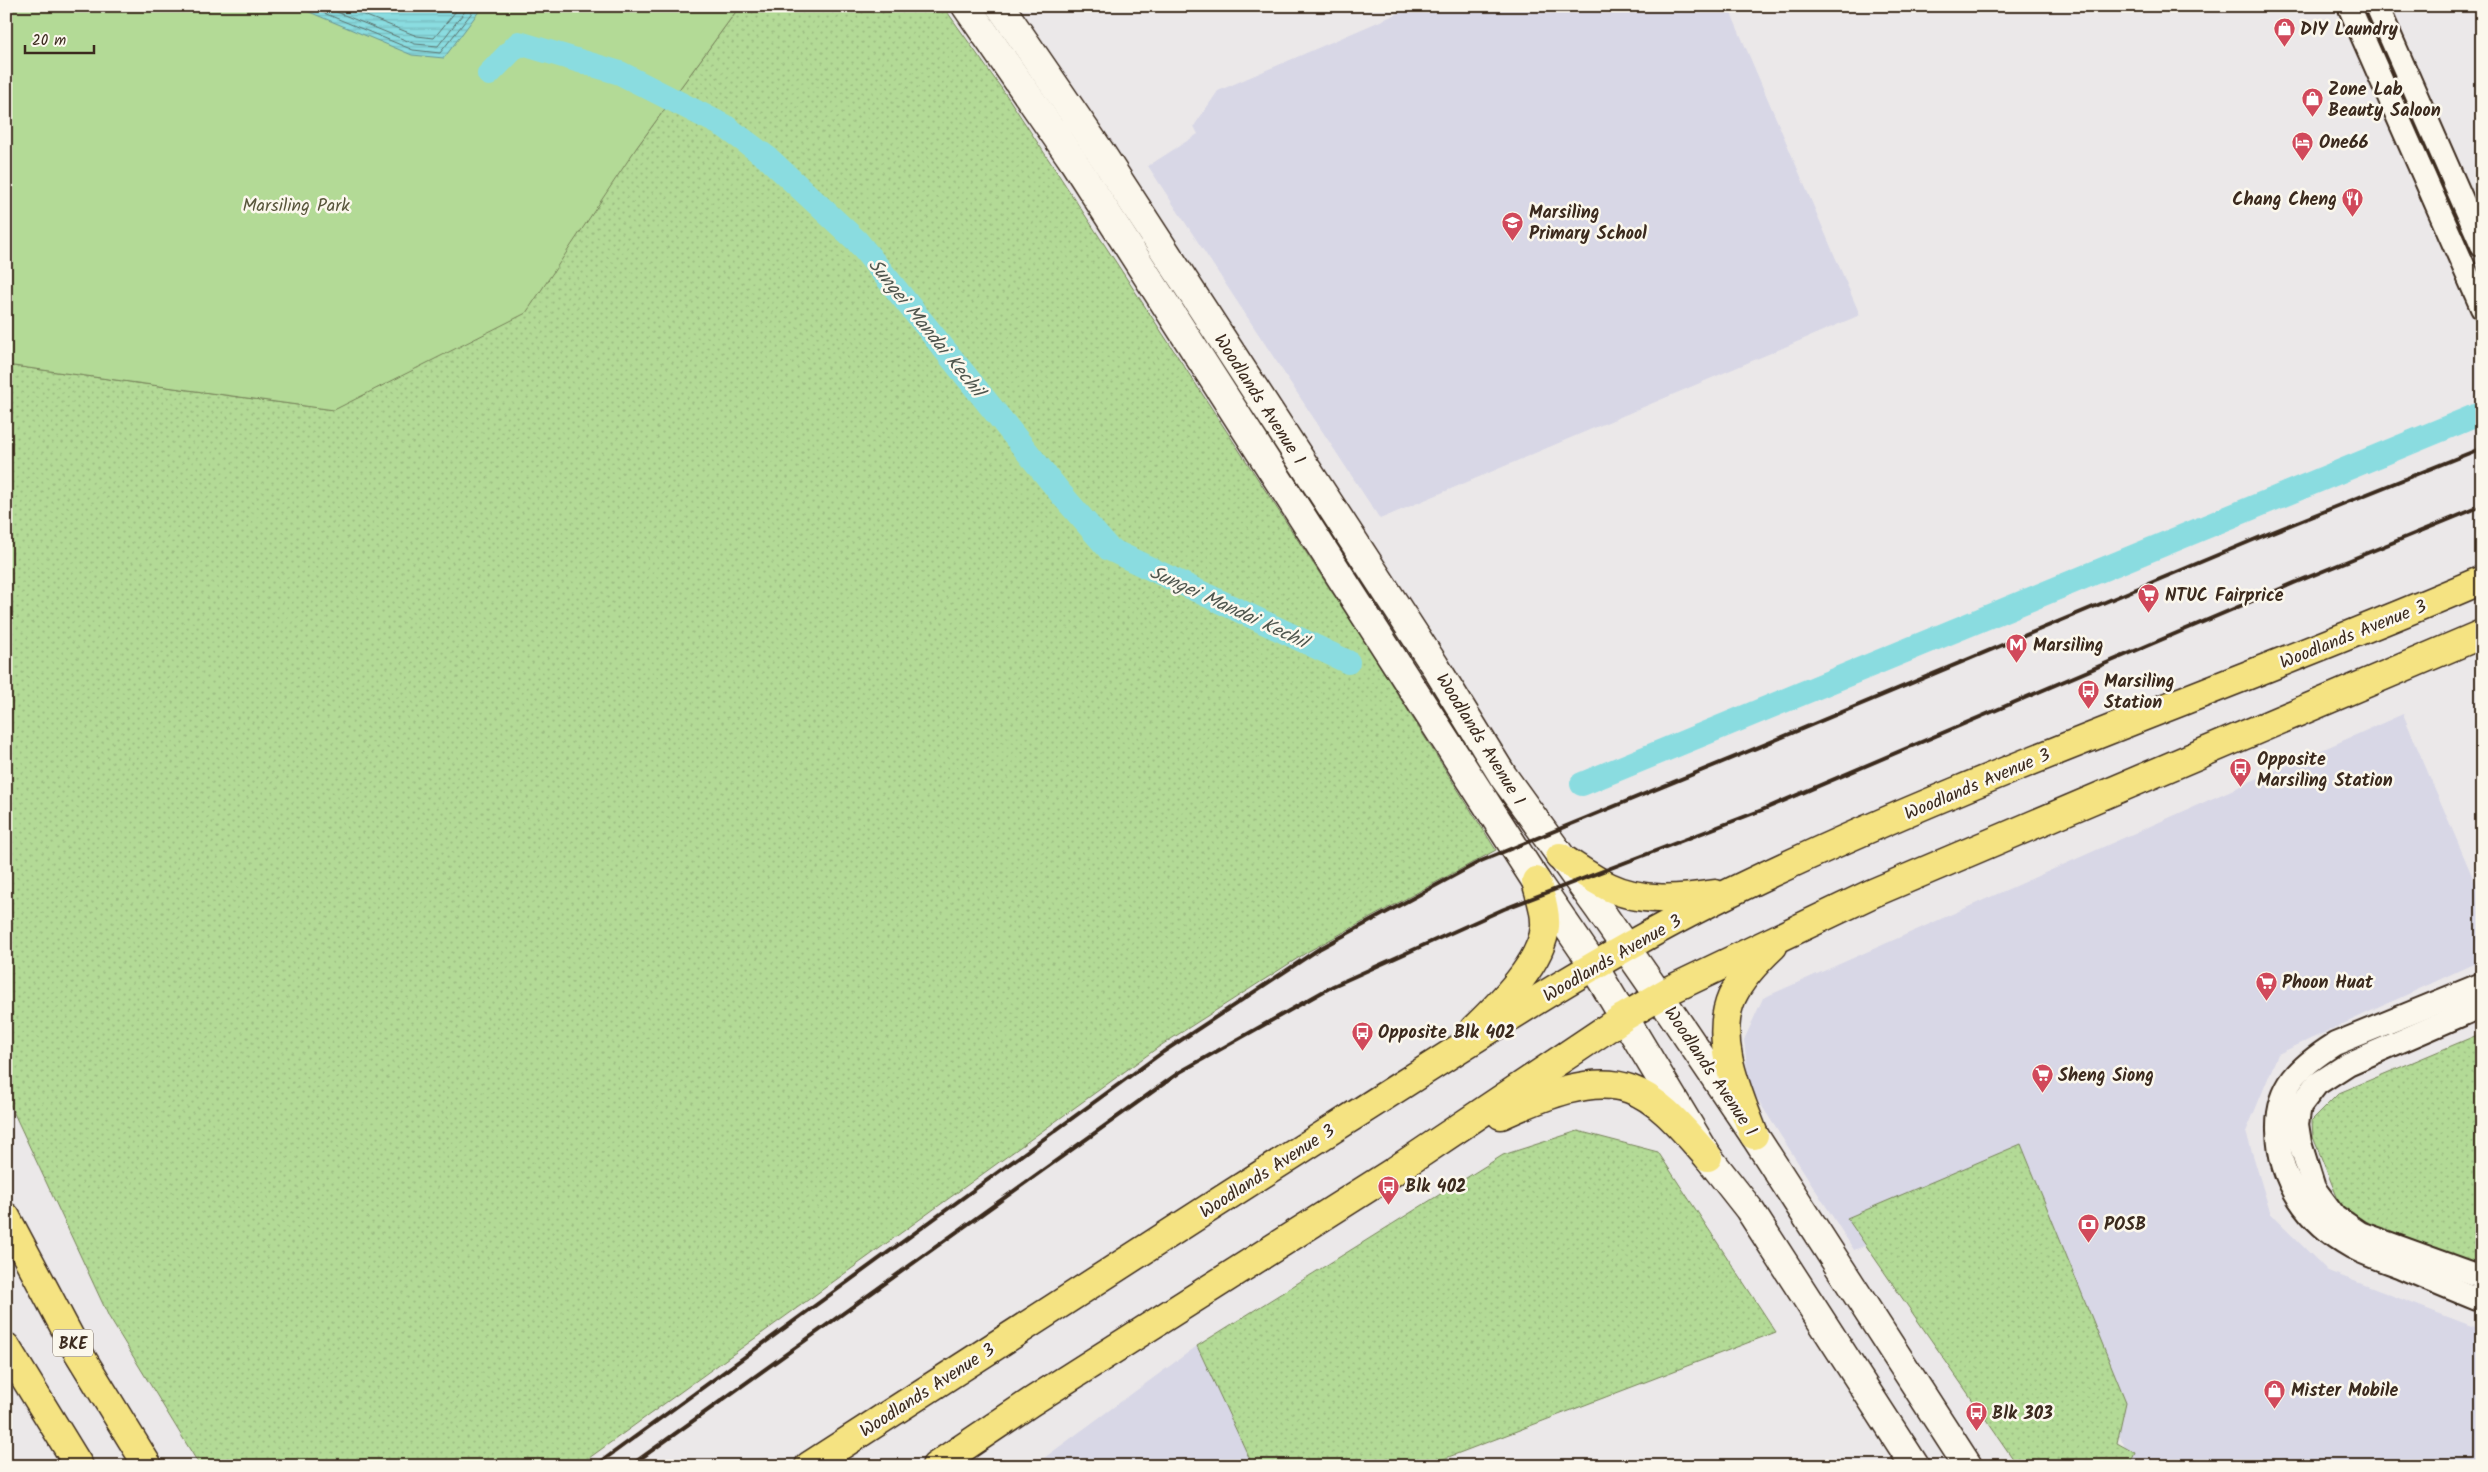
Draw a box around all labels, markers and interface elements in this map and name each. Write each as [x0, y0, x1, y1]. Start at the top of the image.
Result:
place label: DIY Laundry [2300, 16, 2399, 45]
shop icon: DIY Laundry [2272, 17, 2296, 48]
scale bar [25, 22, 94, 54]
text: 20 m [32, 29, 66, 53]
place label: Zone Lab Beauty Saloon [2328, 76, 2441, 126]
shop icon: Zone Lab Beauty Saloon [2300, 87, 2324, 118]
place label: One66 [2319, 129, 2369, 158]
hotel icon: One66 [2291, 130, 2315, 161]
place label: Chang Cheng [2232, 186, 2337, 215]
restaurant icon: Chang Cheng [2341, 187, 2365, 218]
park label: Marsiling Park [242, 192, 350, 221]
place label: Marsiling Primary School [1529, 199, 1647, 249]
school or university icon: Marsiling Primary School [1501, 210, 1525, 241]
water label: Sungei Mandai Kechil [860, 252, 993, 407]
street label: Woodlands Avenue 1 [1205, 328, 1312, 471]
water label: Sungei Mandai Kechil [1144, 558, 1315, 659]
place label: NTUC Fairprice [2165, 582, 2284, 611]
supermarket icon: NTUC Fairprice [2137, 583, 2161, 614]
street label: Woodlands Avenue 3 [2276, 593, 2431, 678]
place label: Marsiling [2033, 632, 2104, 661]
metro station icon: Marsiling [2005, 633, 2029, 664]
street label: Woodlands Avenue 1 [1427, 668, 1532, 812]
place label: Marsiling Station [2104, 668, 2175, 718]
bus stop icon: Marsiling Station [2076, 679, 2100, 710]
street label: Woodlands Avenue 3 [1900, 742, 2055, 829]
place label: Opposite Marsiling Station [2257, 746, 2393, 796]
bus stop icon: Opposite Marsiling Station [2229, 757, 2253, 788]
street label: Woodlands Avenue 3 [1538, 908, 1688, 1011]
place label: Phoon Huat [2282, 969, 2374, 998]
supermarket icon: Phoon Huat [2254, 970, 2278, 1001]
street label: Woodlands Avenue 1 [1655, 1001, 1764, 1143]
place label: Opposite Blk 402 [1378, 1019, 1515, 1048]
bus stop icon: Opposite Blk 402 [1350, 1020, 1374, 1051]
place label: Sheng Siong [2058, 1062, 2154, 1091]
supermarket icon: Sheng Siong [2030, 1063, 2054, 1094]
street label: Woodlands Avenue 3 [1194, 1118, 1341, 1227]
place label: Blk 402 [1405, 1173, 1466, 1202]
bus stop icon: Blk 402 [1377, 1174, 1401, 1205]
place label: POSB [2104, 1211, 2146, 1240]
bank icon: POSB [2076, 1212, 2100, 1243]
road number: BKE [53, 1330, 93, 1356]
street label: Woodlands Avenue 3 [854, 1337, 1001, 1446]
place label: Mister Mobile [2291, 1377, 2399, 1406]
shop icon: Mister Mobile [2263, 1378, 2287, 1409]
place label: Blk 303 [1992, 1400, 2053, 1429]
bus stop icon: Blk 303 [1964, 1401, 1988, 1432]

